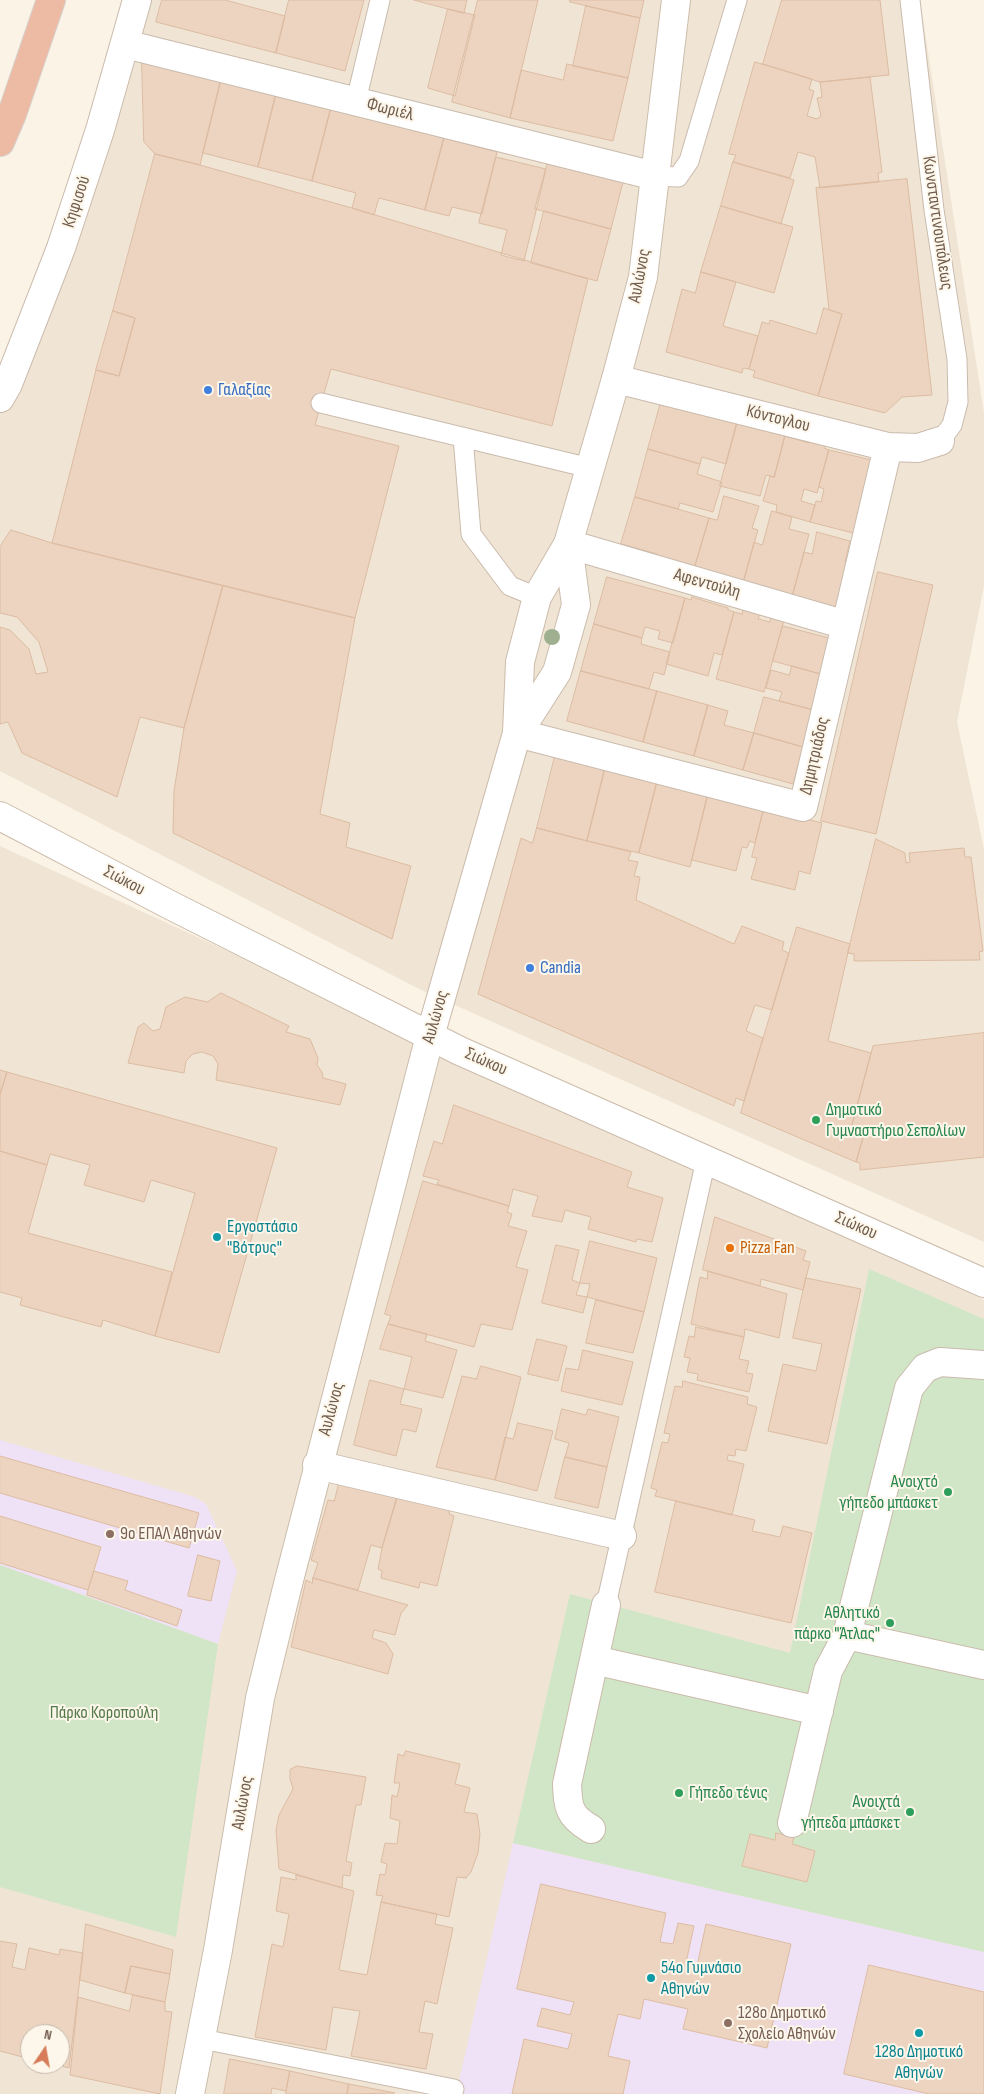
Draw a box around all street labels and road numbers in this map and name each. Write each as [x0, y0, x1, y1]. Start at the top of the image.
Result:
street label: Φωριέλ [364, 94, 416, 126]
street label: Κωνσταντινουπόλεως [917, 155, 957, 291]
street label: Κηφισού [58, 173, 96, 231]
street label: Αυλώνος [624, 247, 656, 305]
street label: Κόντογλου [744, 401, 812, 437]
street label: Αφεντούλη [671, 564, 743, 604]
street label: Δημητριάδος [796, 715, 834, 797]
street label: Σιώκου [100, 861, 148, 901]
street label: Αυλώνος [418, 988, 454, 1046]
street label: Σιώκου [462, 1043, 510, 1081]
street label: Σιώκου [832, 1207, 880, 1245]
street label: Αυλώνος [315, 1380, 349, 1438]
street label: Αυλώνος [228, 1774, 258, 1832]

